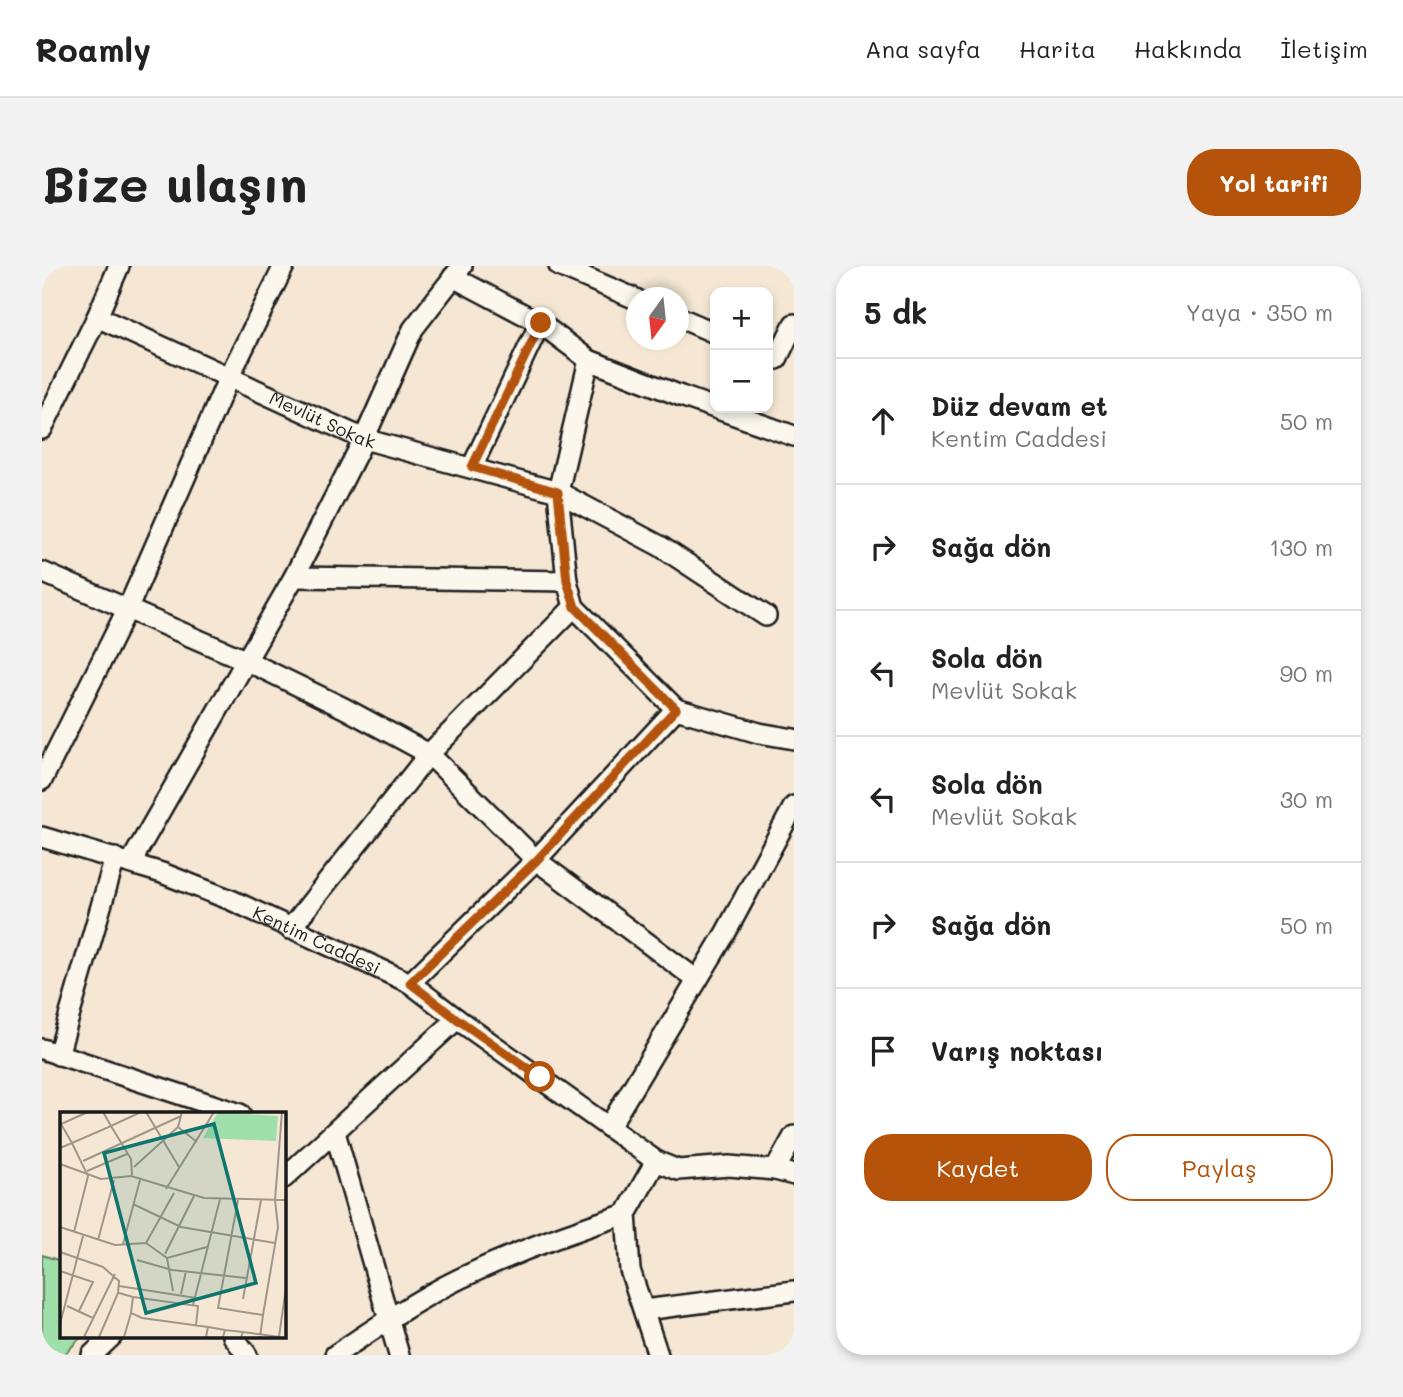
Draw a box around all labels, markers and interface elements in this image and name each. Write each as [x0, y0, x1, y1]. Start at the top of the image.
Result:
text: Roamly [35, 27, 151, 70]
text: Ana sayfa [865, 33, 981, 64]
text: Harita [1019, 33, 1096, 64]
text: Hakkında [1134, 33, 1243, 64]
text: İletişim [1281, 33, 1368, 64]
button: Yol tarifi [1187, 149, 1361, 216]
text: Bize ulaşın [42, 151, 307, 214]
north arrow [626, 287, 689, 350]
map controls [710, 287, 773, 413]
button: + [710, 287, 773, 350]
text: 5 dk [864, 292, 927, 332]
text: Yaya · 350 m [1186, 297, 1333, 327]
route end [525, 307, 556, 338]
button: − [710, 350, 773, 413]
street label: Mevlüt Sokak [266, 385, 378, 454]
text: Düz devam et [931, 389, 1108, 423]
icon: ahead [864, 402, 902, 440]
text: 50 m [1280, 406, 1333, 436]
text: Kentim Caddesi [931, 423, 1107, 453]
icon: right [864, 528, 902, 566]
text: Sağa dön [931, 530, 1051, 564]
text: 130 m [1269, 532, 1333, 562]
text: Sola dön [931, 641, 1043, 675]
icon: left [864, 654, 902, 692]
text: 90 m [1280, 658, 1333, 688]
text: Mevlüt Sokak [931, 675, 1077, 705]
text: Sola dön [931, 767, 1043, 801]
icon: left [864, 780, 902, 818]
text: 30 m [1280, 784, 1333, 814]
text: Mevlüt Sokak [931, 801, 1077, 831]
street label: Kentim Caddesi [249, 900, 384, 980]
icon: right [864, 906, 902, 944]
text: Sağa dön [931, 908, 1051, 942]
text: 50 m [1280, 910, 1333, 940]
icon: arrive [864, 1032, 902, 1070]
text: Varış noktası [931, 1034, 1104, 1068]
route start [524, 1061, 555, 1092]
inset map [60, 1112, 285, 1338]
button: Kaydet [864, 1134, 1092, 1201]
button: Paylaş [1106, 1134, 1333, 1201]

